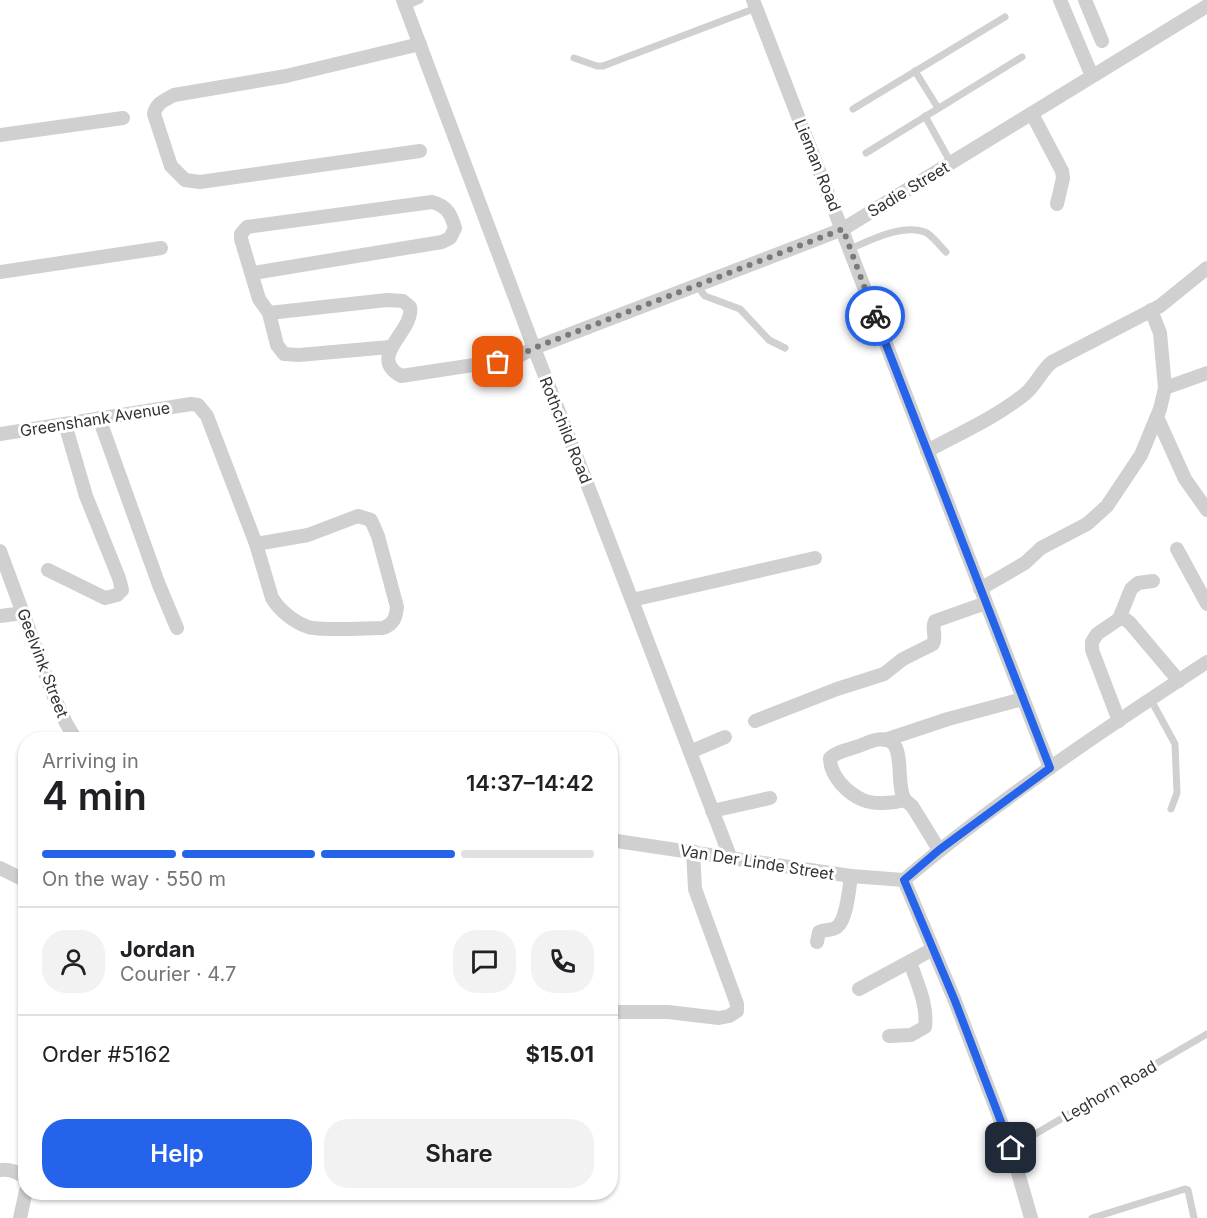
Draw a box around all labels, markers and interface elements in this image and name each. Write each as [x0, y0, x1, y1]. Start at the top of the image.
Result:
street label: Lieman Road [790, 116, 846, 214]
street label: Sadie Street [863, 157, 953, 221]
courier [845, 286, 905, 346]
icon: bike [859, 300, 892, 333]
pin [472, 336, 523, 387]
icon: bag [481, 345, 514, 378]
street label: Rothchild Road [535, 374, 597, 486]
street label: Greenshank Avenue [19, 397, 171, 441]
street label: Geelvink Street [13, 606, 73, 720]
text: Arriving in [42, 749, 139, 773]
text: 14:37–14:42 [466, 770, 594, 796]
text: 4 min [42, 772, 147, 819]
street label: Van Der Linde Street [679, 840, 835, 884]
text: On the way · 550 m [42, 867, 226, 891]
button: person [42, 930, 105, 993]
button: chat [453, 930, 516, 993]
button: phone [531, 930, 594, 993]
text: Jordan [120, 936, 195, 962]
text: Courier · 4.7 [120, 962, 236, 986]
text: Order #5162 [42, 1041, 171, 1067]
text: $15.01 [526, 1041, 594, 1067]
street label: Leghorn Road [1058, 1056, 1160, 1126]
button: Help [42, 1119, 312, 1188]
button: Share [324, 1119, 594, 1188]
pin [985, 1122, 1036, 1173]
icon: home [994, 1131, 1027, 1164]

